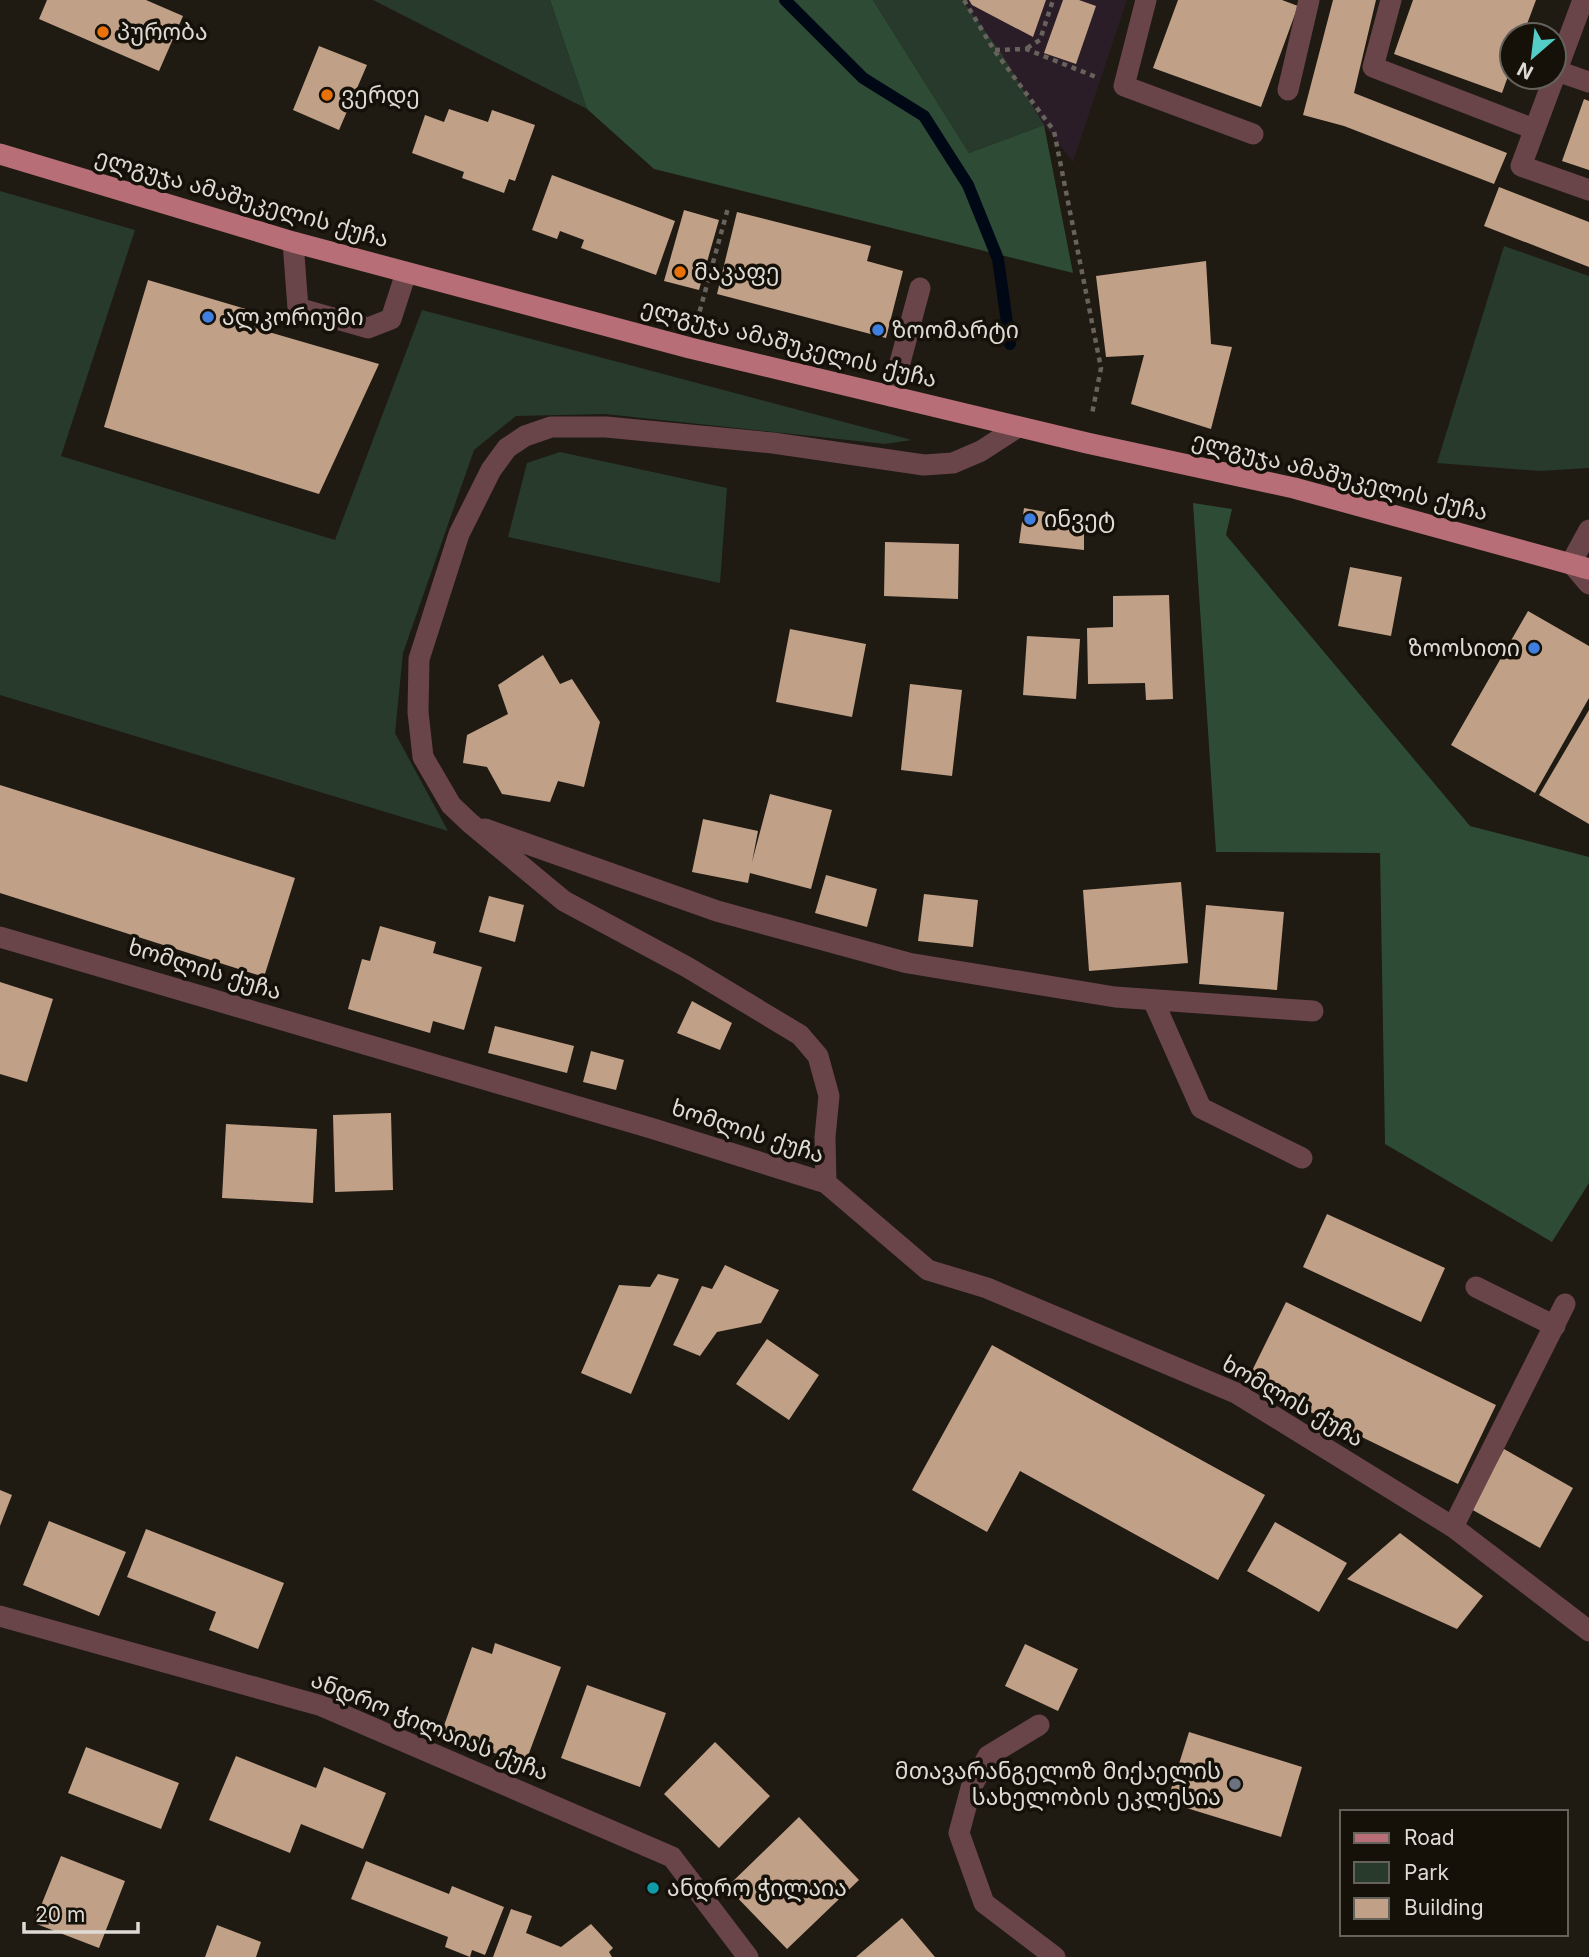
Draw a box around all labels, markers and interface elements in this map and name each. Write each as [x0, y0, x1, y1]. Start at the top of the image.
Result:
place label: პურობა [117, 18, 208, 46]
north arrow [1498, 21, 1568, 91]
marker: პურობა [95, 24, 111, 40]
text: N [1513, 57, 1537, 84]
place label: ვერდე [341, 81, 420, 109]
marker: ვერდე [319, 87, 335, 103]
street label: ელგუჯა ამაშუკელის ქუჩა [92, 143, 392, 253]
place label: მაკაფე [694, 258, 779, 286]
marker: მაკაფე [672, 264, 688, 280]
street label: ელგუჯა ამაშუკელის ქუჩა [638, 293, 940, 393]
place label: ალკორიუმი [222, 303, 364, 331]
marker: ალკორიუმი [200, 309, 216, 325]
place label: ზოომარტი [892, 316, 1019, 344]
marker: ზოომარტი [870, 322, 886, 338]
street label: ელგუჯა ამაშუკელის ქუჩა [1189, 426, 1491, 526]
place label: ინვეტ [1044, 505, 1115, 533]
marker: ინვეტ [1022, 511, 1038, 527]
place label: ზოოსითი [1408, 634, 1520, 662]
marker: ზოოსითი [1526, 640, 1542, 656]
street label: ხომლის ქუჩა [125, 932, 285, 1006]
street label: ხომლის ქუჩა [668, 1093, 828, 1169]
street label: ხომლის ქუჩა [1217, 1349, 1369, 1453]
street label: ანდრო ჭილაიას ქუჩა [307, 1665, 553, 1787]
place label: მთავარანგელოზ მიქაელის სახელობის ეკლესია [895, 1757, 1221, 1811]
marker: მთავარანგელოზ მიქაელის სახელობის ეკლესია [1227, 1776, 1243, 1792]
legend [1340, 1810, 1568, 1936]
text: Road [1404, 1825, 1455, 1850]
text: Park [1404, 1860, 1449, 1885]
place label: ანდრო ჭილაია [667, 1874, 847, 1902]
marker: ანდრო ჭილაია [645, 1880, 661, 1896]
scale bar [24, 1890, 138, 1934]
text: Building [1404, 1895, 1484, 1920]
text: 20 m [35, 1902, 85, 1927]

